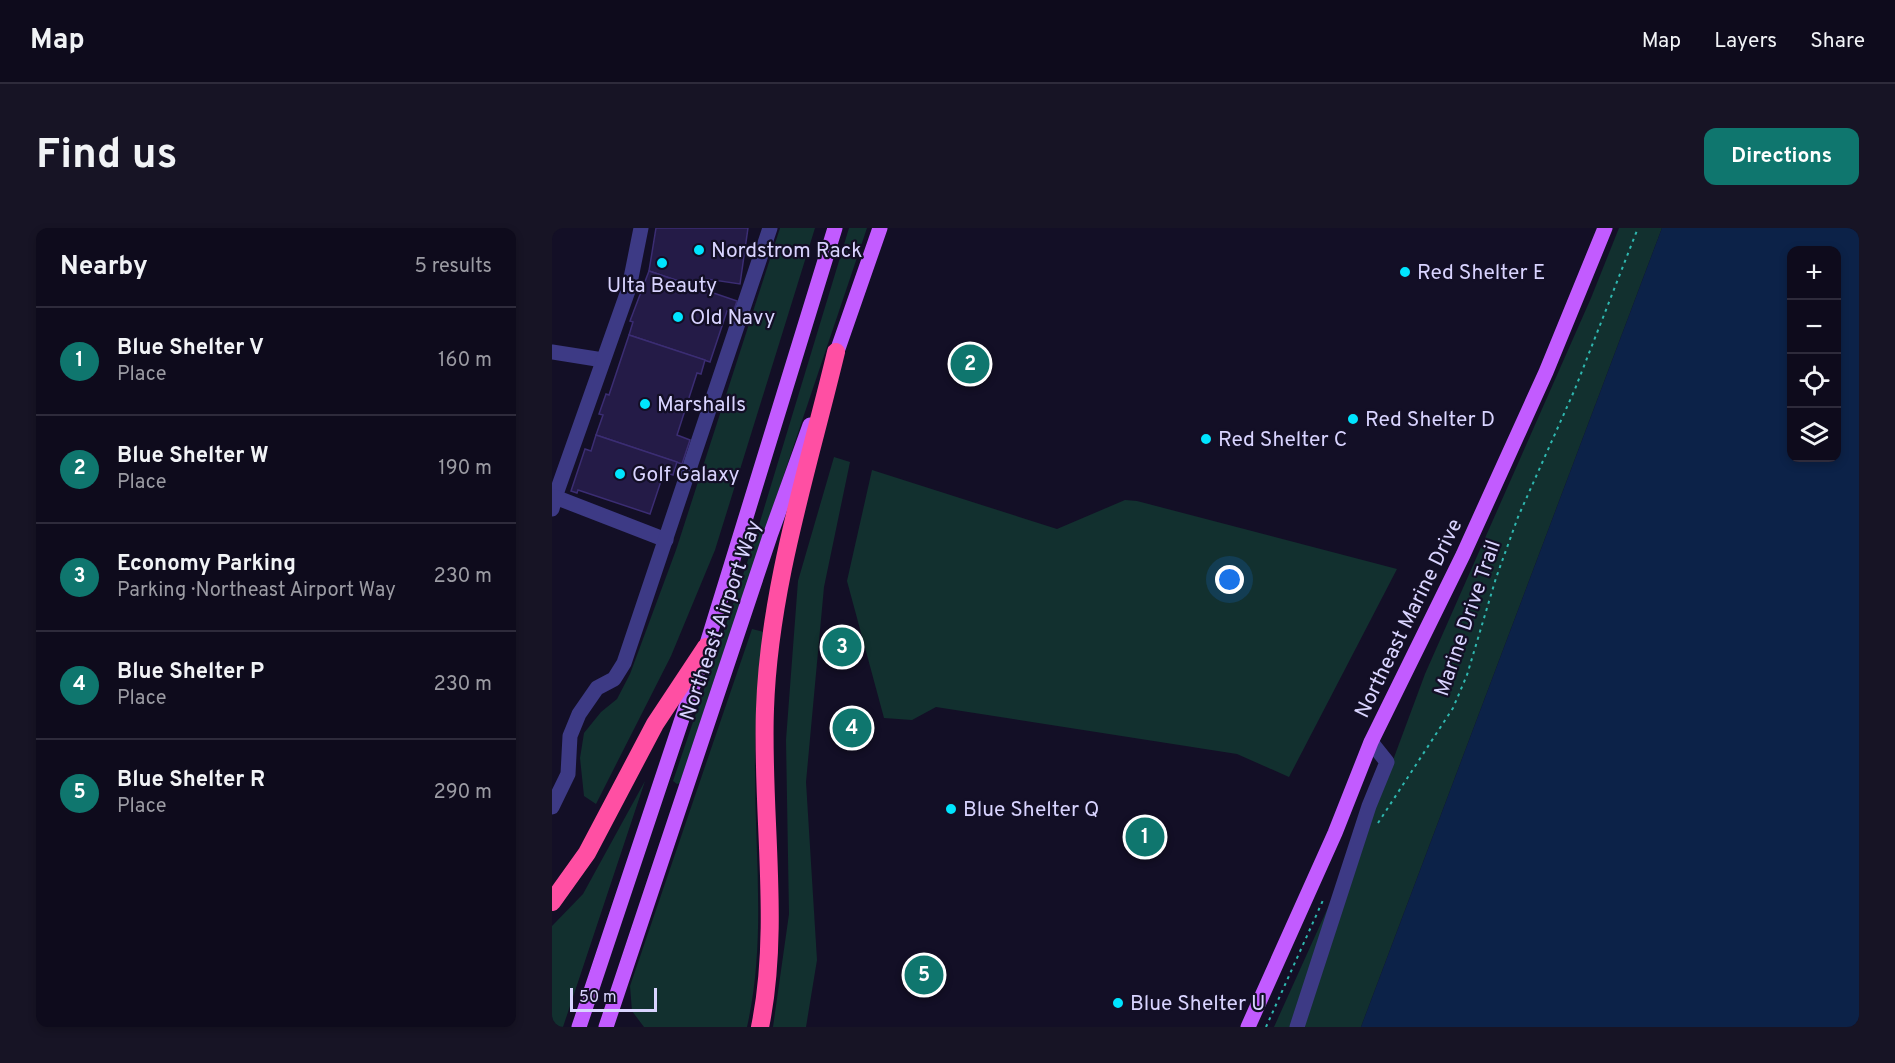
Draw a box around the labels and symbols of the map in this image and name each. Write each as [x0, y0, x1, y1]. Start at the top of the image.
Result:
place label: Nordstrom Rack [711, 238, 862, 265]
marker: Nordstrom Rack [692, 243, 706, 257]
marker: Ulta Beauty [655, 256, 669, 270]
place label: Red Shelter E [1417, 260, 1545, 287]
marker: Red Shelter E [1398, 265, 1412, 279]
place label: Ulta Beauty [607, 273, 717, 300]
place label: Old Navy [690, 305, 775, 332]
marker: Old Navy [671, 310, 685, 324]
pin: 2 [950, 342, 990, 386]
place label: Marshalls [657, 392, 746, 419]
marker: Marshalls [638, 397, 652, 411]
place label: Red Shelter D [1365, 407, 1495, 434]
marker: Red Shelter D [1346, 412, 1360, 426]
place label: Red Shelter C [1218, 427, 1347, 454]
marker: Red Shelter C [1199, 432, 1213, 446]
place label: Golf Galaxy [632, 462, 740, 489]
marker: Golf Galaxy [613, 467, 627, 481]
street label: Northeast Marine Drive [1349, 515, 1469, 723]
street label: Northeast Airport Way [674, 517, 768, 724]
street label: Marine Drive Trail [1429, 537, 1508, 700]
your location [1215, 565, 1244, 594]
pin: 3 [822, 624, 862, 670]
pin: 4 [832, 706, 872, 750]
place label: Blue Shelter Q [963, 797, 1099, 824]
marker: Blue Shelter Q [944, 802, 958, 816]
pin: 1 [1126, 814, 1164, 860]
pin: 5 [904, 952, 944, 998]
scale bar [570, 985, 657, 1012]
place label: Blue Shelter U [1130, 991, 1266, 1018]
marker: Blue Shelter U [1111, 996, 1125, 1010]

